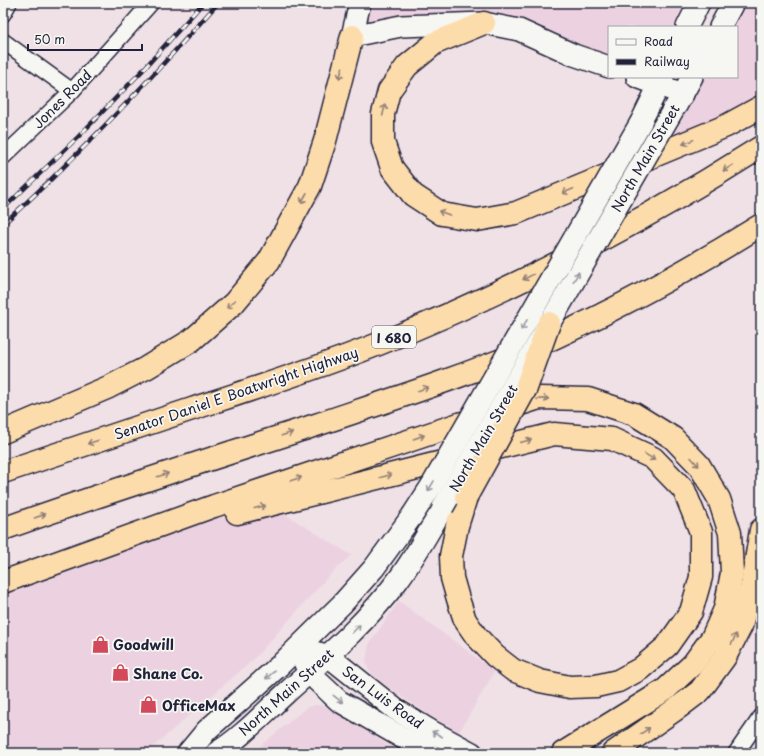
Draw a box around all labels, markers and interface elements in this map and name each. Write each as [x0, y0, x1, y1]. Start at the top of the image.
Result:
scale bar [28, 26, 142, 52]
legend [608, 26, 738, 78]
text: 50 m [34, 30, 65, 48]
text: Road [644, 32, 673, 50]
text: Railway [644, 52, 690, 70]
street label: Jones Road [28, 65, 96, 133]
one-way arrow [337, 67, 344, 80]
street label: North Main Street [606, 100, 685, 216]
one-way arrow [381, 104, 389, 117]
one-way arrow [683, 138, 695, 146]
one-way arrow [723, 164, 734, 172]
one-way arrow [562, 188, 574, 196]
one-way arrow [299, 191, 307, 203]
one-way arrow [437, 209, 450, 216]
one-way arrow [573, 271, 581, 283]
one-way arrow [522, 274, 534, 282]
one-way arrow [226, 300, 236, 309]
one-way arrow [519, 319, 527, 331]
road number: I 680 [372, 326, 416, 348]
street label: Senator Daniel E Boatwright Highway [111, 341, 361, 445]
street label: North Main Street [444, 380, 523, 496]
one-way arrow [417, 384, 429, 392]
one-way arrow [536, 395, 549, 402]
one-way arrow [280, 430, 293, 437]
one-way arrow [412, 433, 425, 440]
one-way arrow [519, 437, 532, 444]
one-way arrow [87, 439, 99, 447]
one-way arrow [644, 454, 656, 462]
one-way arrow [691, 457, 700, 467]
one-way arrow [157, 471, 170, 478]
one-way arrow [379, 471, 392, 479]
one-way arrow [290, 474, 302, 482]
one-way arrow [427, 480, 435, 491]
one-way arrow [253, 502, 266, 510]
one-way arrow [33, 511, 45, 519]
one-way arrow [351, 624, 361, 634]
one-way arrow [731, 633, 738, 645]
shop icon: Goodwill [90, 634, 110, 654]
place label: Goodwill [113, 634, 174, 655]
street label: North Main Street [234, 643, 339, 740]
street label: San Luis Road [338, 660, 428, 734]
shop icon: Shane Co. [110, 663, 130, 683]
place label: Shane Co. [133, 663, 203, 684]
one-way arrow [265, 670, 275, 679]
one-way arrow [332, 694, 343, 703]
shop icon: OfficeMax [139, 695, 159, 715]
place label: OfficeMax [162, 695, 236, 716]
one-way arrow [640, 727, 651, 735]
one-way arrow [432, 730, 444, 738]

